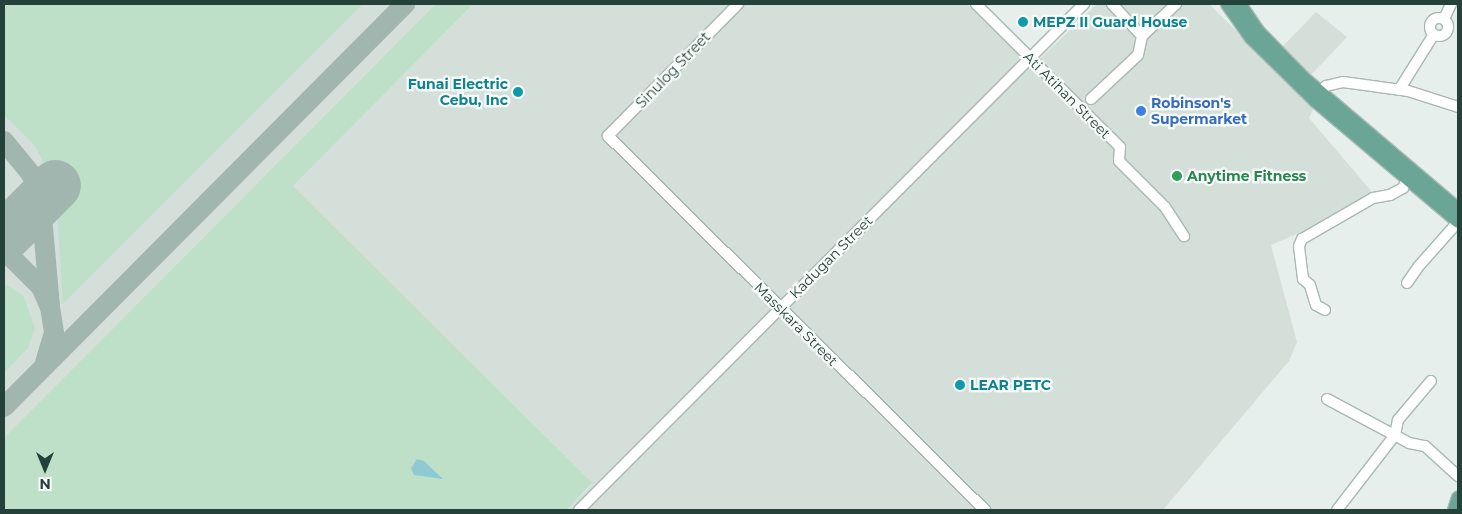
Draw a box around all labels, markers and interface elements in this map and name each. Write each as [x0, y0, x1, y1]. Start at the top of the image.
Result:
place label: MEPZ II Guard House [1033, 14, 1187, 30]
marker: MEPZ II Guard House [1017, 16, 1029, 28]
street label: Sinulog Street [632, 28, 714, 112]
street label: Ati Atihan Street [1020, 48, 1114, 142]
place label: Funai Electric Cebu, Inc [408, 76, 508, 108]
marker: Funai Electric Cebu, Inc [512, 86, 524, 98]
place label: Robinson's Supermarket [1151, 95, 1247, 128]
marker: Robinson's Supermarket [1135, 105, 1147, 117]
place label: Anytime Fitness [1187, 168, 1306, 184]
marker: Anytime Fitness [1171, 170, 1183, 182]
street label: Kadugan Street [786, 212, 876, 302]
street label: Masskara Street [751, 279, 841, 369]
place label: LEAR PETC [970, 377, 1051, 393]
marker: LEAR PETC [954, 379, 966, 391]
north arrow [20, 444, 70, 494]
text: N [39, 475, 51, 493]

